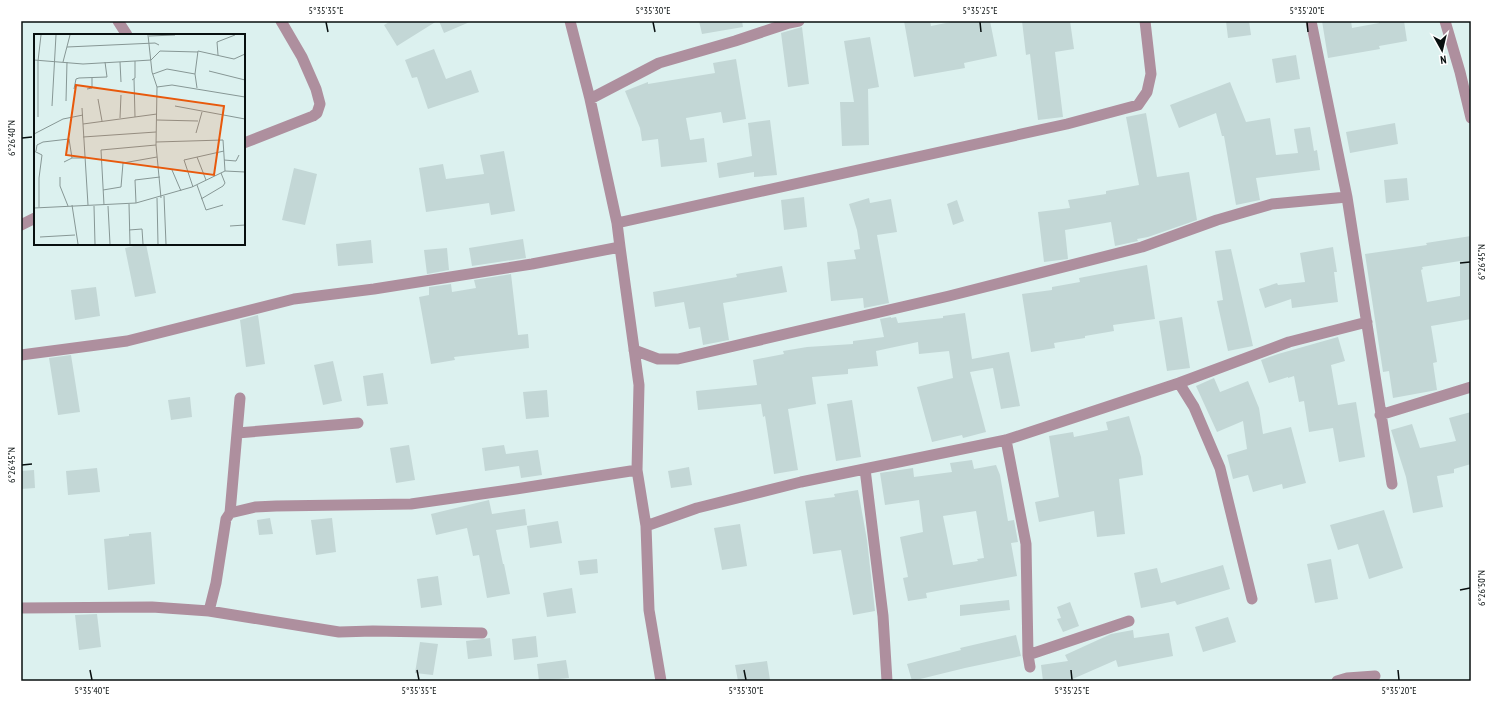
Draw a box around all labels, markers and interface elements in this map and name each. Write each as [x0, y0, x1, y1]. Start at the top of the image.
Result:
text: 5°35'35"E [309, 4, 343, 17]
text: 5°35'30"E [636, 4, 670, 17]
text: 5°35'25"E [963, 4, 997, 17]
text: 5°35'20"E [1290, 4, 1324, 17]
north arrow [1422, 30, 1462, 70]
inset map [34, 34, 245, 245]
text: N [1439, 53, 1447, 67]
text: 6°26'40"N [5, 120, 18, 156]
text: 6°26'45"N [1475, 244, 1488, 280]
text: 6°26'45"N [5, 447, 18, 483]
text: 6°26'50"N [1475, 570, 1488, 606]
text: 5°35'40"E [75, 684, 109, 697]
text: 5°35'35"E [402, 684, 436, 697]
text: 5°35'30"E [729, 684, 763, 697]
text: 5°35'25"E [1055, 684, 1089, 697]
text: 5°35'20"E [1382, 684, 1416, 697]

